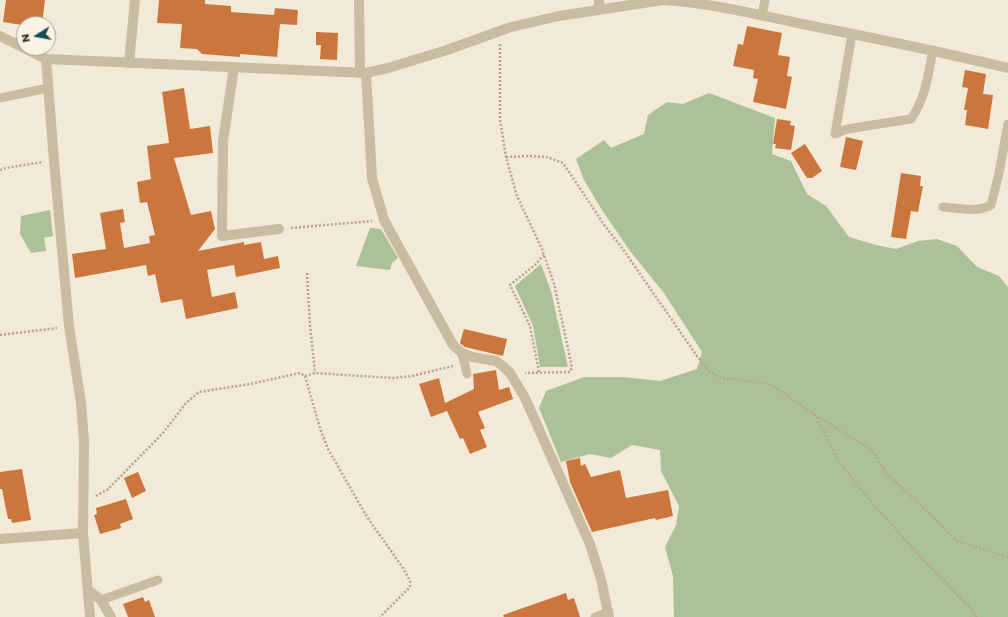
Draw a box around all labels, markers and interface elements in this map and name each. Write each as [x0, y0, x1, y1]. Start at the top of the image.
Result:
north arrow [16, 16, 56, 56]
text: N [17, 33, 34, 44]

